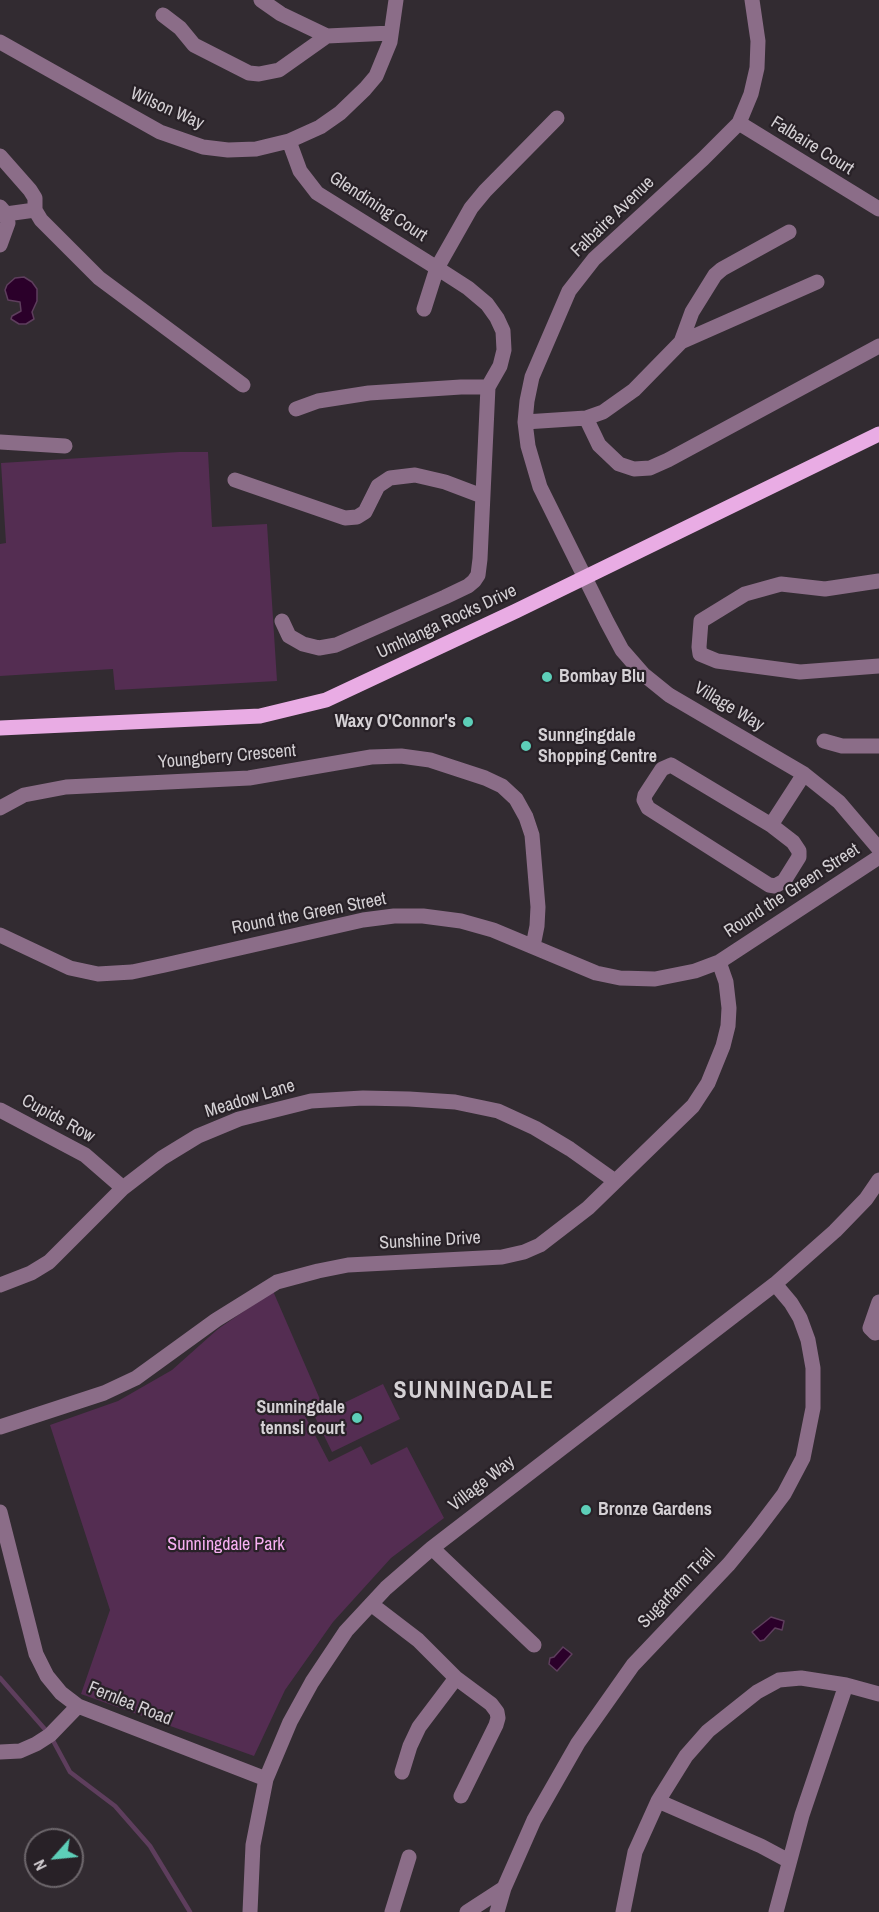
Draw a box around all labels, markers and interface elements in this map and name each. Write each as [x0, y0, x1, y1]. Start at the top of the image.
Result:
street label: Wilson Way [127, 83, 207, 135]
street label: Falbaire Court [767, 112, 857, 180]
street label: Glendining Court [325, 167, 431, 247]
street label: Falbaire Avenue [567, 172, 659, 262]
street label: Umhlanga Rocks Drive [374, 580, 520, 664]
place label: Bombay Blu [559, 666, 645, 688]
marker: Bombay Blu [540, 670, 554, 684]
street label: Village Way [690, 678, 768, 736]
place label: Waxy O'Connor's [335, 711, 456, 733]
marker: Waxy O'Connor's [461, 715, 475, 729]
place label: Sunngingdale Shopping Centre [538, 725, 657, 768]
marker: Sunngingdale Shopping Centre [519, 739, 533, 753]
street label: Youngberry Crescent [157, 740, 297, 774]
street label: Round the Green Street [720, 839, 864, 943]
street label: Round the Green Street [230, 888, 388, 940]
street label: Meadow Lane [203, 1075, 297, 1123]
street label: Cupids Row [18, 1090, 98, 1148]
street label: Sunshine Drive [379, 1228, 481, 1254]
district label: SUNNINGDALE [394, 1378, 554, 1406]
place label: Sunningdale tennsi court [256, 1397, 345, 1440]
marker: Sunningdale tennsi court [350, 1411, 364, 1425]
street label: Village Way [445, 1451, 519, 1517]
place label: Bronze Gardens [598, 1499, 712, 1521]
marker: Bronze Gardens [579, 1503, 593, 1517]
park label: Sunningdale Park [167, 1534, 285, 1556]
street label: Sugarfarm Trail [634, 1545, 720, 1633]
street label: Fernlea Road [85, 1677, 175, 1731]
north arrow [24, 1828, 84, 1888]
text: N [28, 1856, 52, 1874]

